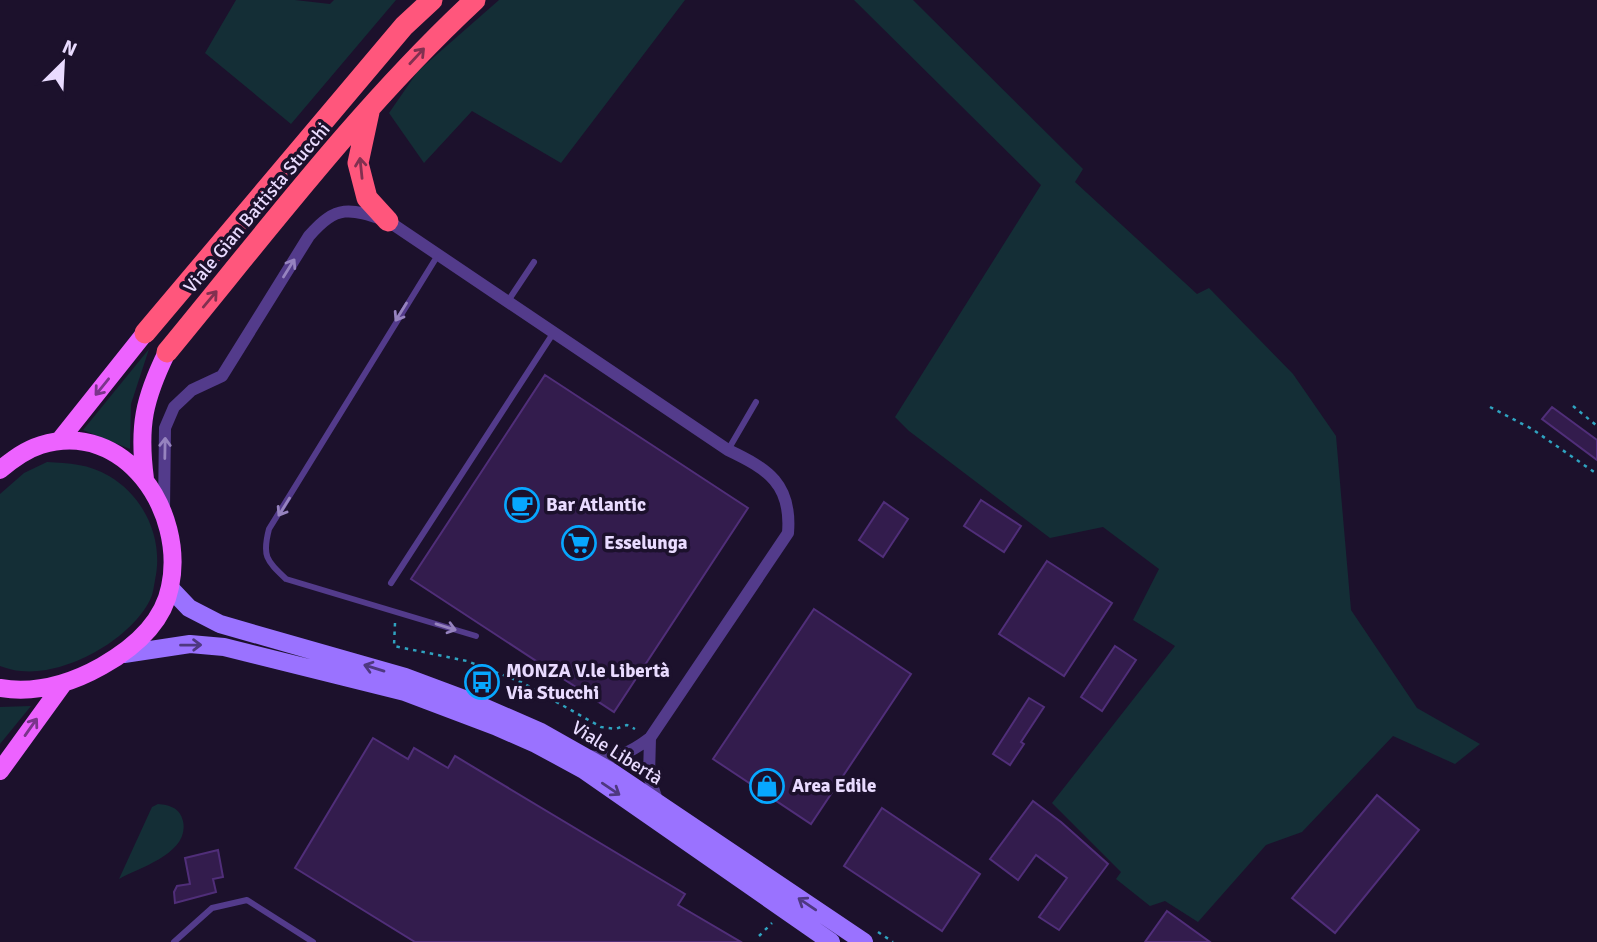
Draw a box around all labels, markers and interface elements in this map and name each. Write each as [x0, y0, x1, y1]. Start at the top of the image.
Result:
north arrow [28, 28, 98, 98]
text: N [59, 35, 80, 62]
one-way arrow [409, 47, 425, 65]
street label: Viale Gian Battista Stucchi [179, 118, 335, 298]
one-way arrow [354, 157, 367, 180]
one-way arrow [281, 259, 296, 278]
one-way arrow [202, 291, 218, 309]
one-way arrow [394, 302, 408, 322]
one-way arrow [95, 377, 110, 395]
one-way arrow [158, 437, 172, 460]
cafe icon: Bar Atlantic [503, 486, 541, 524]
place label: Bar Atlantic [546, 493, 646, 517]
one-way arrow [276, 497, 291, 516]
supermarket icon: Esselunga [560, 524, 598, 562]
place label: Esselunga [604, 531, 688, 555]
one-way arrow [435, 621, 457, 634]
one-way arrow [179, 638, 202, 651]
place label: MONZA V.le Libertà Via Stucchi [506, 659, 670, 705]
one-way arrow [363, 660, 385, 673]
bus stop icon: MONZA V.le Libertà Via Stucchi [463, 663, 501, 701]
street label: Viale Libertà [567, 716, 667, 790]
one-way arrow [24, 718, 38, 737]
shop icon: Area Edile [748, 767, 786, 805]
place label: Area Edile [792, 774, 877, 798]
one-way arrow [601, 782, 620, 796]
one-way arrow [798, 897, 818, 911]

